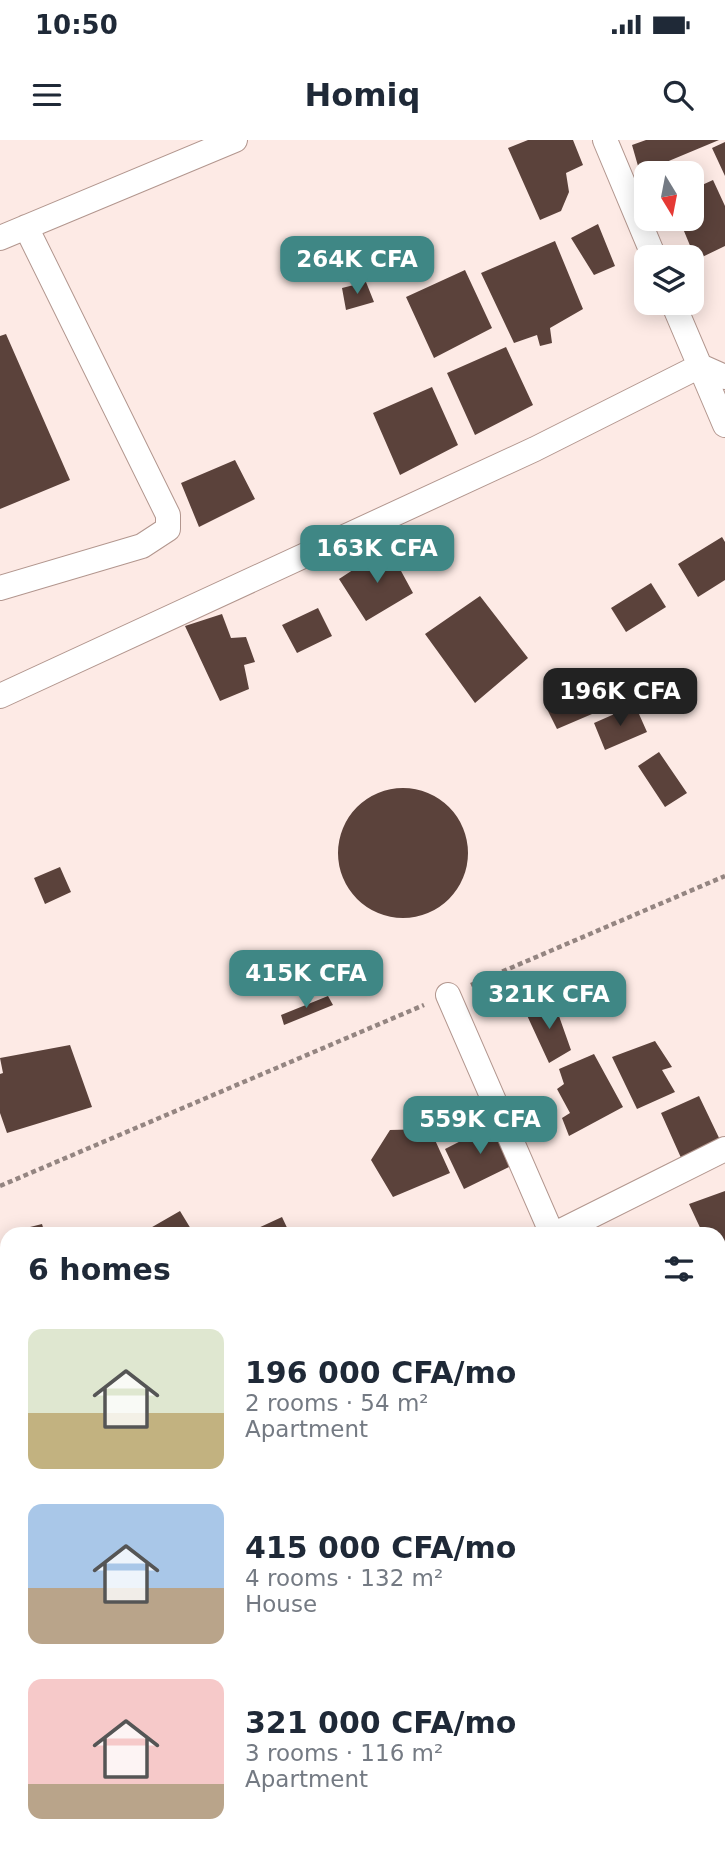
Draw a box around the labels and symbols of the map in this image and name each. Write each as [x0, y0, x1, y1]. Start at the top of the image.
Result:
north arrow [634, 161, 704, 231]
pin: 264K CFA [285, 236, 429, 296]
pin: 163K CFA [305, 526, 449, 585]
pin: 196K CFA [548, 668, 692, 728]
pin: 415K CFA [234, 950, 378, 1010]
pin: 321K CFA [477, 972, 621, 1031]
pin: 559K CFA [408, 1096, 552, 1156]

